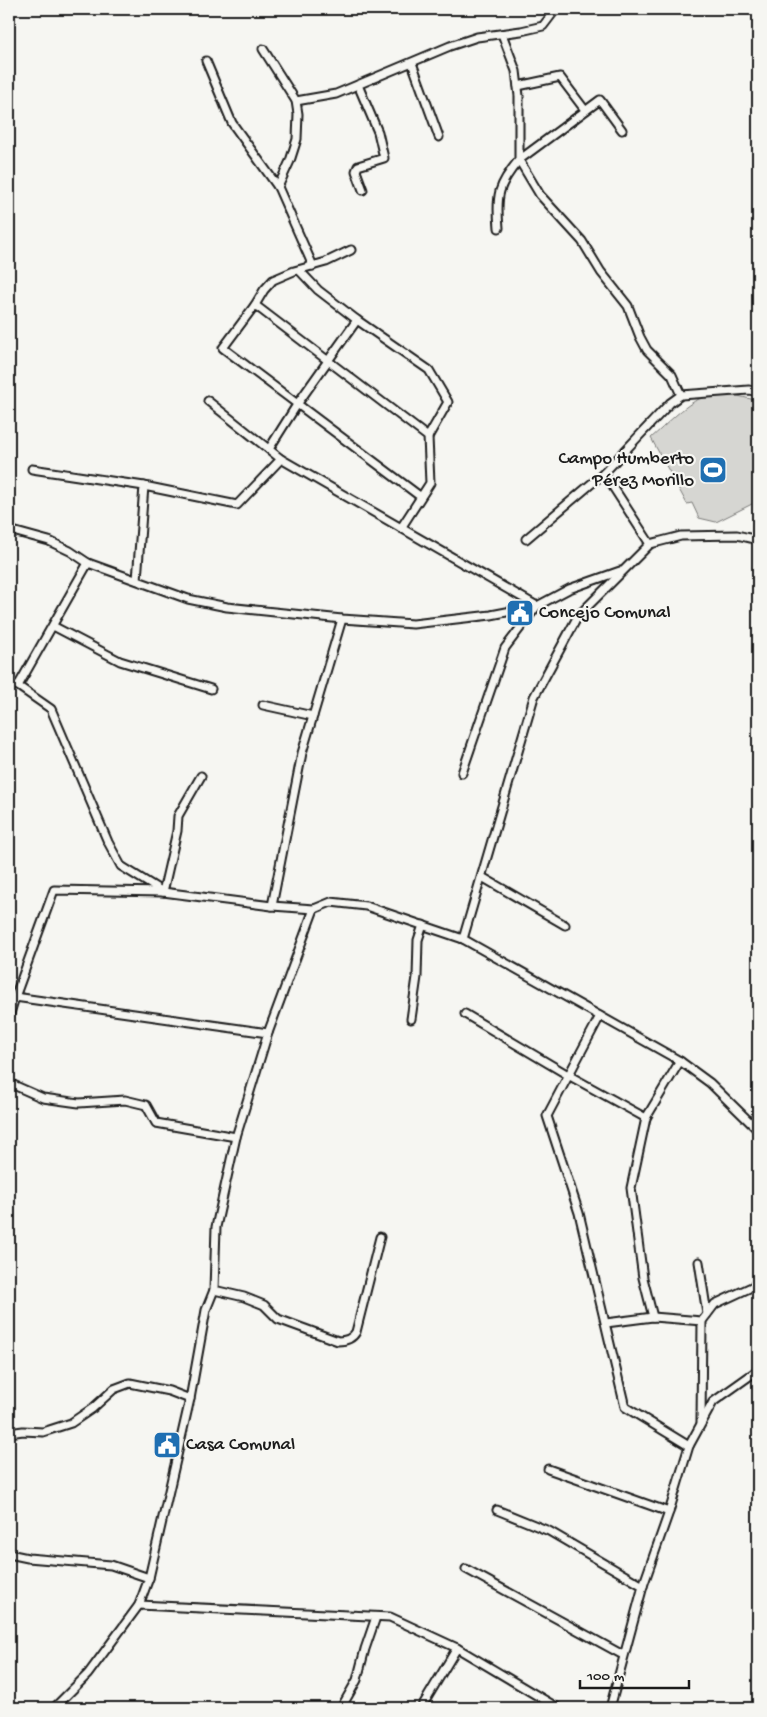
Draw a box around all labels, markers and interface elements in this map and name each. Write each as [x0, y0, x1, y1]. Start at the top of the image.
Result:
place label: Campo Humberto Pérez Morillo [559, 448, 694, 493]
sports icon: Campo Humberto Pérez Morillo [698, 455, 728, 485]
public building icon: Concejo Comunal [505, 598, 535, 628]
place label: Concejo Comunal [539, 602, 671, 625]
public building icon: Casa Comunal [152, 1430, 182, 1460]
place label: Casa Comunal [186, 1434, 295, 1457]
scale bar [580, 1657, 688, 1689]
text: 100 m [586, 1668, 625, 1686]

